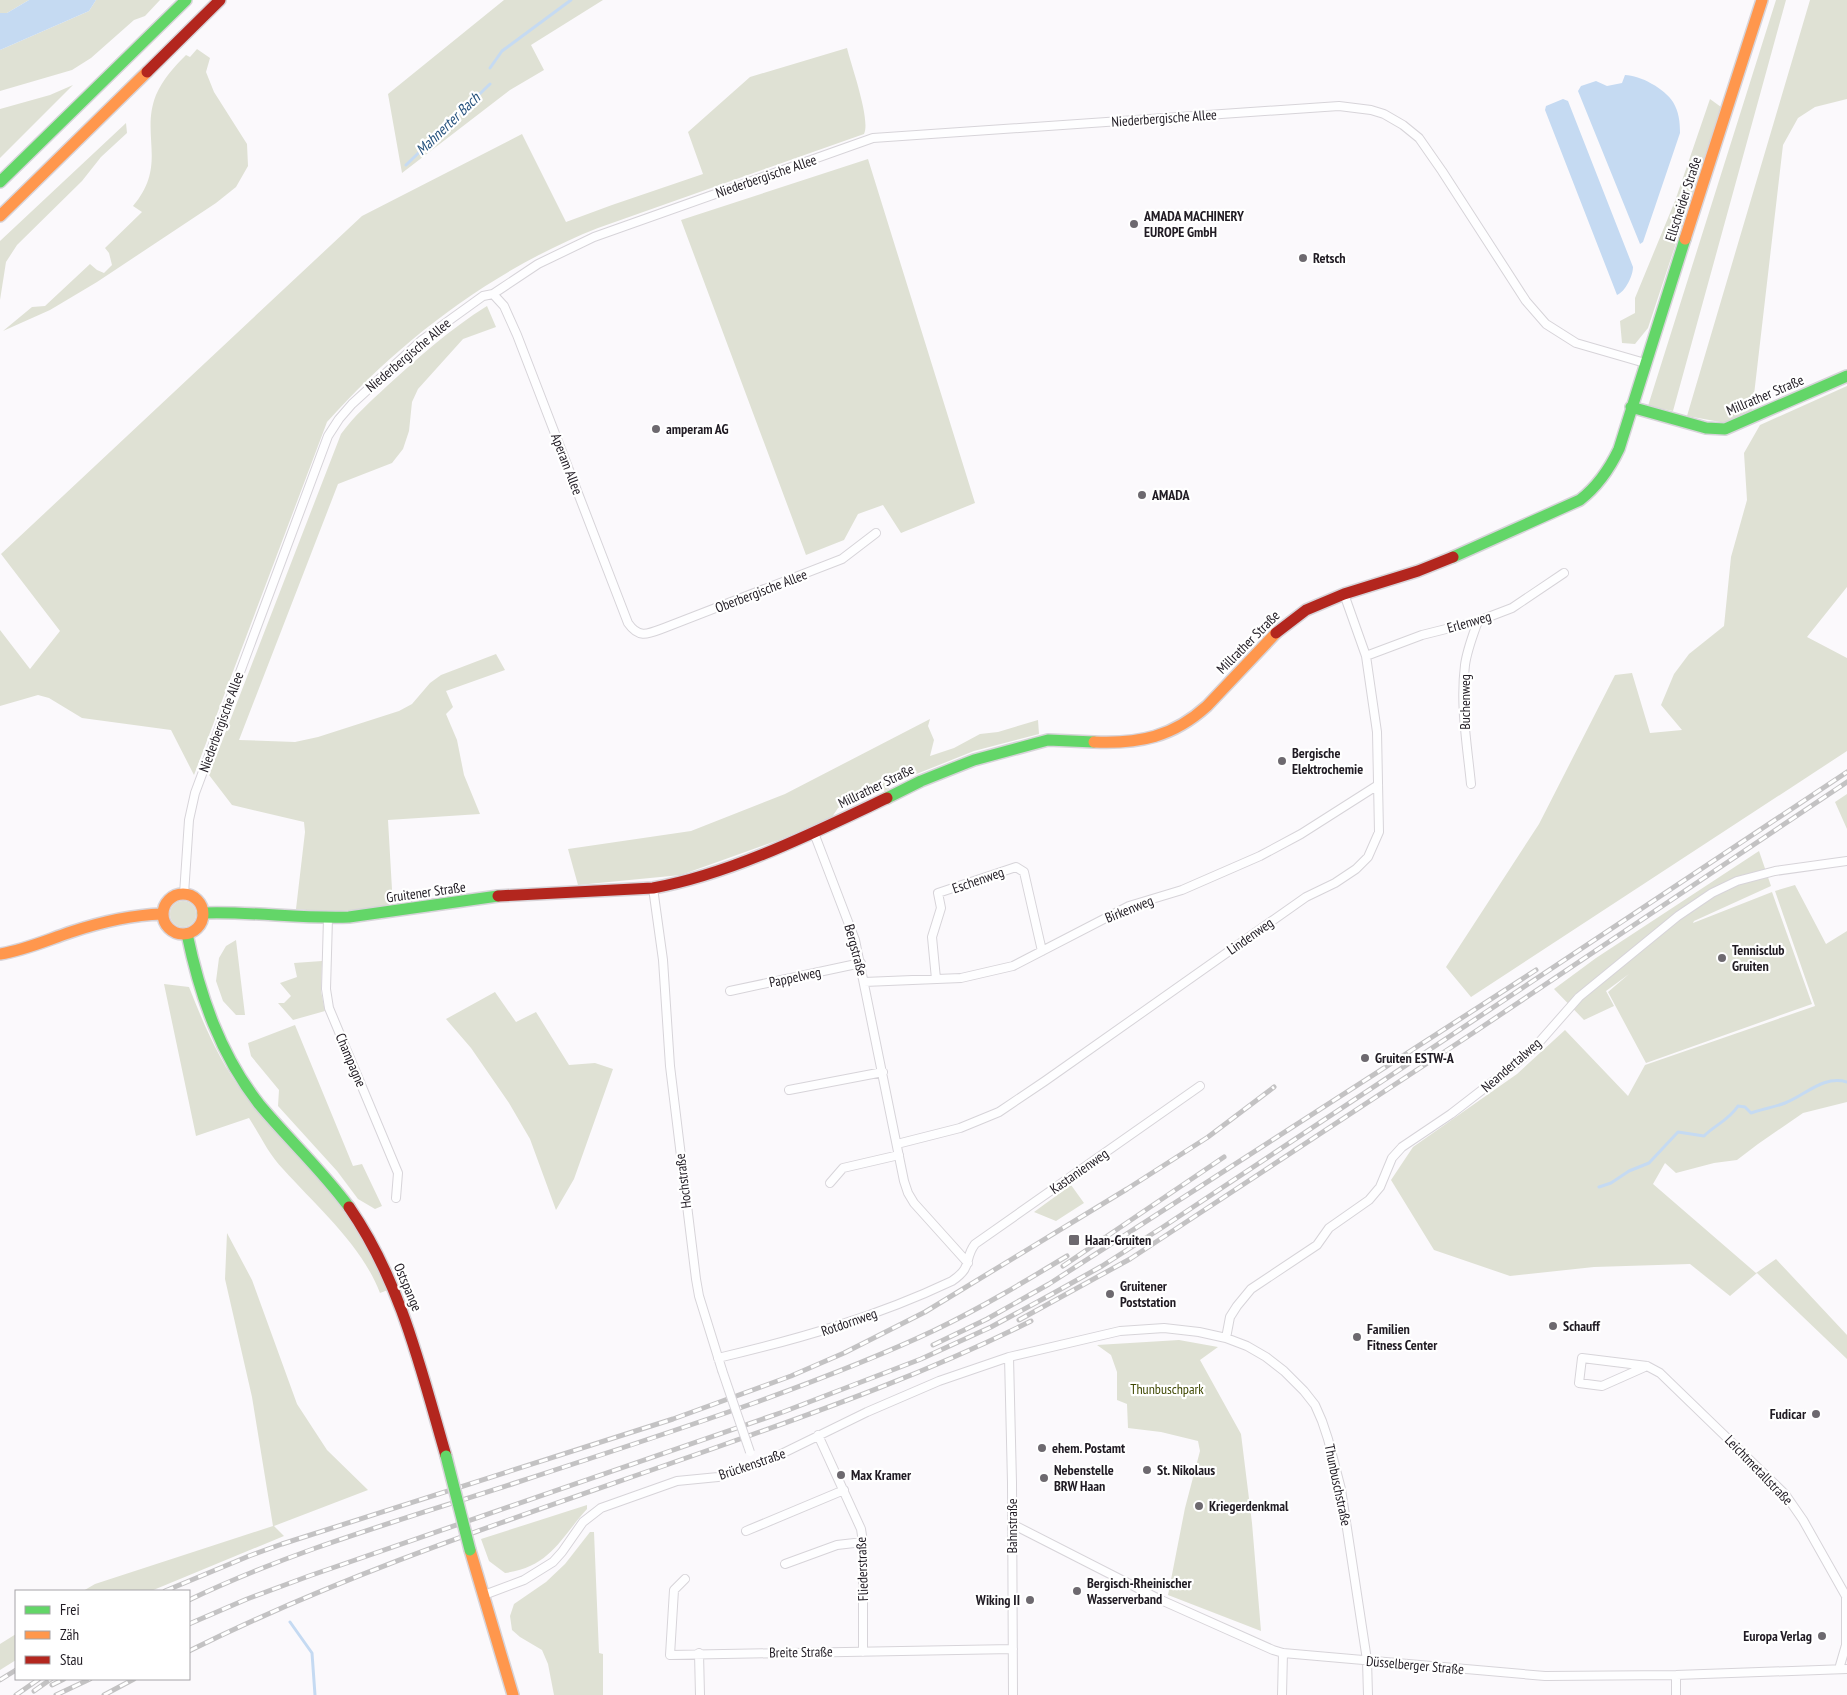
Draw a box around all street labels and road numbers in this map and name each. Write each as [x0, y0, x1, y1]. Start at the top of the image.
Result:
street label: Niederbergische Allee [1111, 105, 1218, 131]
street label: Niederbergische Allee [713, 150, 819, 202]
street label: Ellscheider Straße [1661, 154, 1705, 244]
street label: Niederbergische Allee [362, 314, 454, 396]
street label: Millrather Straße [1724, 371, 1807, 419]
street label: Aperam Allee [547, 431, 587, 497]
street label: Oberbergische Allee [712, 565, 810, 617]
street label: Millrather Straße [1213, 606, 1284, 677]
street label: Erlenweg [1445, 607, 1493, 637]
street label: Niederbergische Allee [194, 669, 248, 775]
street label: Buchenweg [1456, 674, 1474, 730]
street label: Millrather Straße [835, 760, 917, 812]
street label: Eschenweg [950, 863, 1006, 897]
street label: Gruitener Straße [385, 877, 467, 906]
street label: Birkenweg [1102, 891, 1156, 927]
street label: Lindenweg [1223, 913, 1277, 959]
street label: Bergstraße [840, 922, 872, 978]
street label: Pappelweg [767, 963, 823, 991]
street label: Champagne [332, 1030, 370, 1090]
street label: Neandertalweg [1477, 1034, 1545, 1096]
street label: Kastanienweg [1046, 1144, 1112, 1198]
street label: Hochstraße [671, 1152, 695, 1210]
street label: Ostspange [390, 1260, 426, 1314]
street label: Rotdornweg [819, 1304, 879, 1340]
street label: Leichtmetallstraße [1721, 1431, 1797, 1509]
street label: Thunbuschstraße [1321, 1442, 1356, 1528]
street label: Brückenstraße [716, 1444, 788, 1484]
street label: Bahnstraße [1003, 1498, 1021, 1554]
street label: Fliederstraße [852, 1536, 872, 1601]
street label: Breite Straße [769, 1642, 833, 1662]
street label: Düsselberger Straße [1365, 1652, 1465, 1678]

